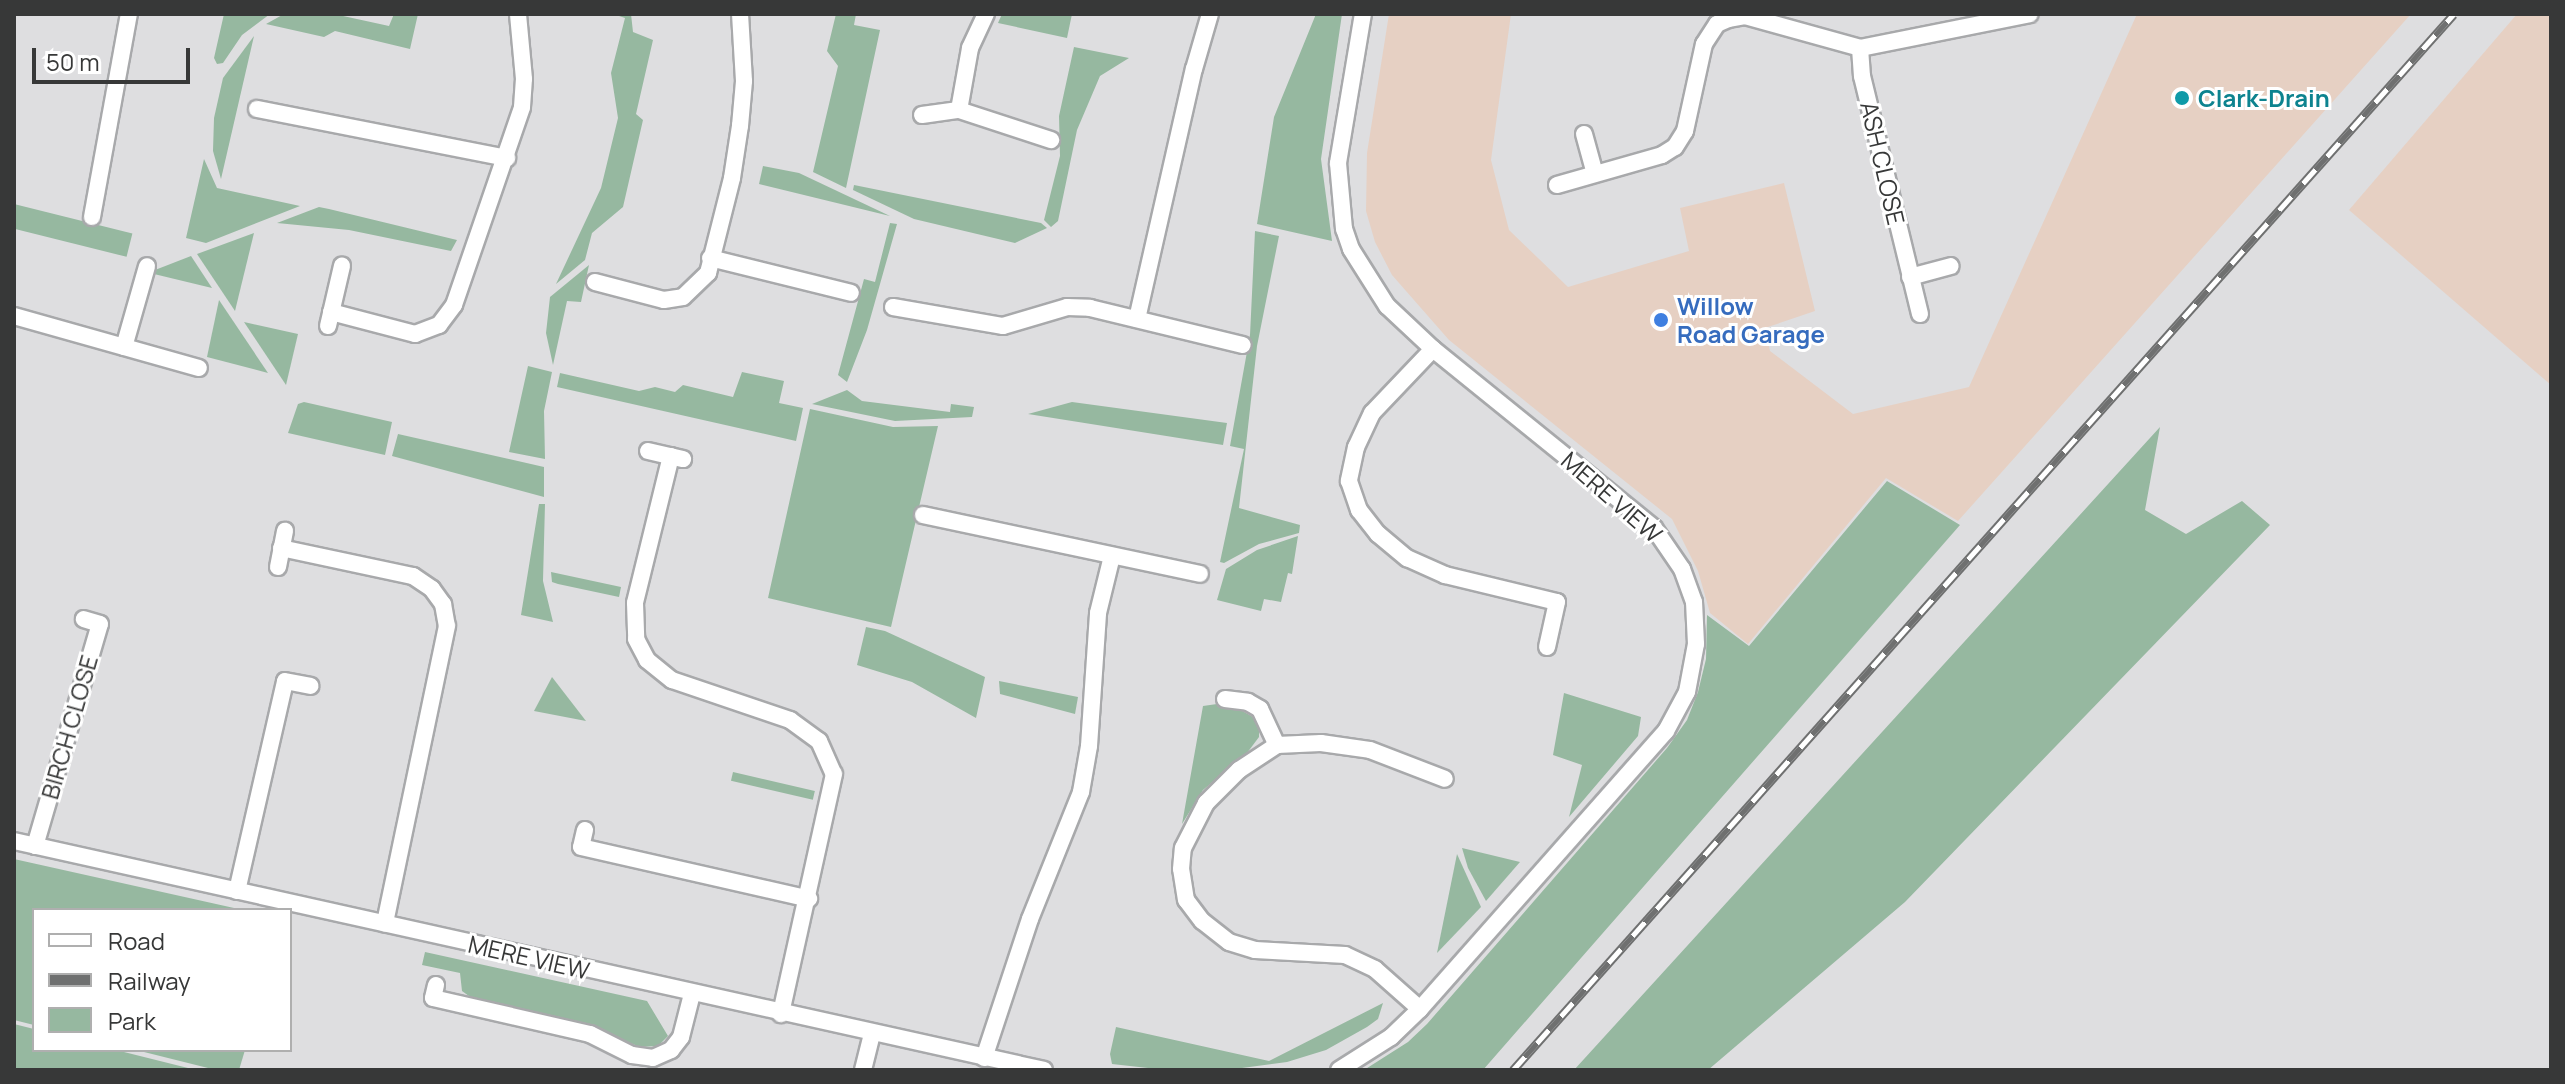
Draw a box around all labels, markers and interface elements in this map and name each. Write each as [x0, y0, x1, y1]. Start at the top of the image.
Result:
scale bar [36, 32, 194, 82]
text: 50 m [46, 45, 100, 78]
place label: Clark-Drain [2198, 84, 2330, 112]
marker: Clark-Drain [2173, 89, 2191, 107]
street label: ASH CLOSE [1855, 99, 1911, 227]
place label: Willow Road Garage [1677, 292, 1825, 348]
marker: Willow Road Garage [1652, 311, 1670, 329]
street label: MERE VIEW [1556, 446, 1668, 548]
street label: BIRCH CLOSE [35, 652, 103, 802]
legend [32, 908, 292, 1052]
text: Road [108, 924, 165, 957]
street label: MERE VIEW [466, 929, 592, 985]
text: Railway [108, 964, 191, 997]
text: Park [108, 1004, 156, 1037]

